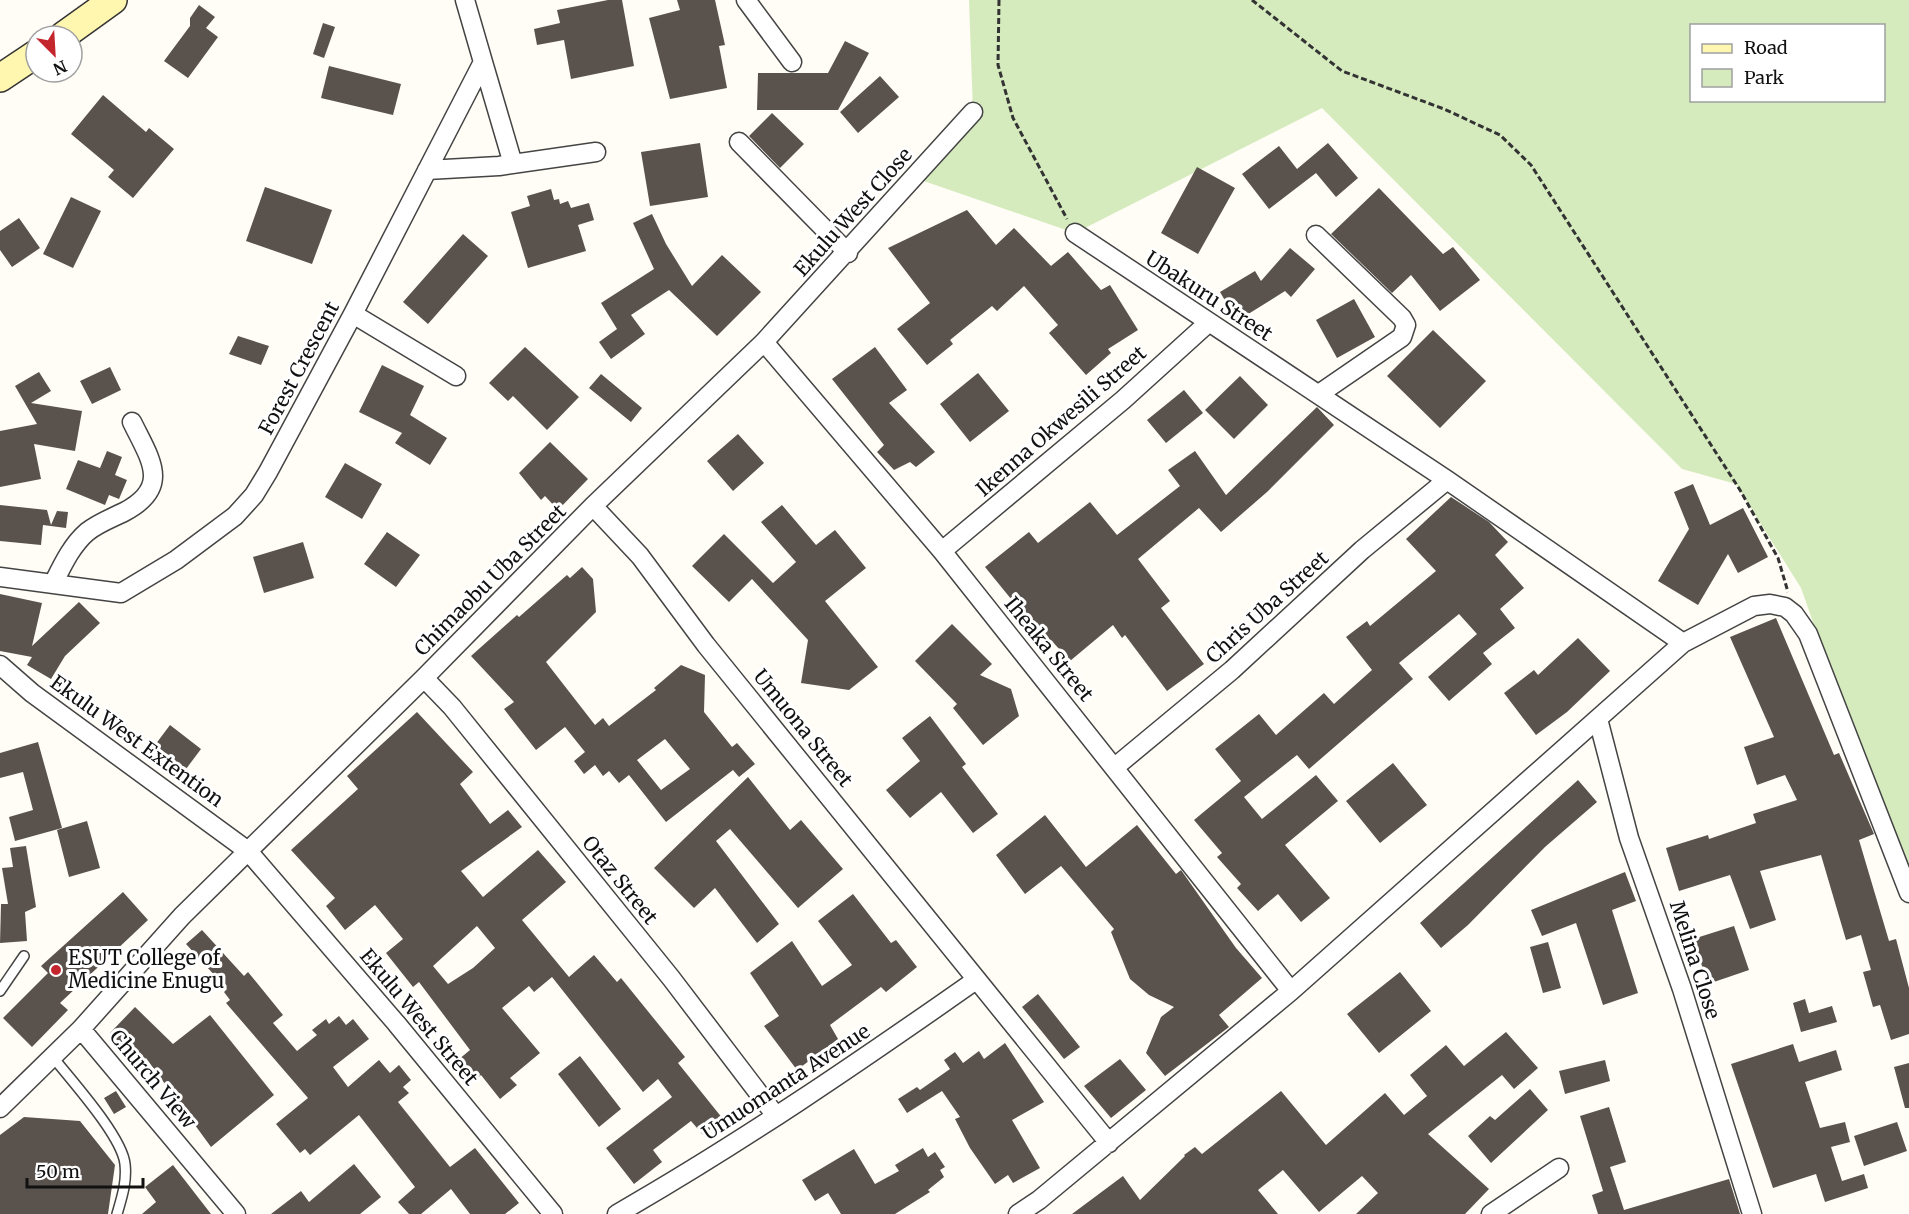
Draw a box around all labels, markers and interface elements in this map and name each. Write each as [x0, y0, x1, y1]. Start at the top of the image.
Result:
north arrow [24, 24, 84, 84]
legend [1690, 24, 1885, 102]
text: Road [1744, 36, 1788, 59]
text: N [50, 56, 70, 80]
text: Park [1744, 66, 1785, 89]
street label: Ekulu West Close [788, 142, 917, 281]
street label: Ubakuru Street [1141, 245, 1278, 346]
street label: Forest Crescent [253, 297, 344, 439]
street label: Ikenna Okwesili Street [971, 340, 1151, 501]
street label: Chimaobu Uba Street [409, 498, 571, 661]
street label: Chris Uba Street [1200, 545, 1333, 668]
street label: Iheaka Street [1000, 591, 1099, 706]
street label: Umuona Street [748, 664, 858, 792]
street label: Ekulu West Extention [46, 669, 229, 812]
street label: Otaz Street [577, 831, 664, 929]
street label: Melina Close [1665, 898, 1726, 1022]
street label: Ekulu West Street [355, 943, 484, 1090]
place label: ESUT College of Medicine Enugu [68, 945, 224, 993]
marker: ESUT College of Medicine Enugu [49, 963, 63, 977]
street label: Umuomanta Avenue [697, 1018, 874, 1145]
street label: Church View [105, 1024, 203, 1134]
scale bar [27, 1151, 142, 1189]
text: 50 m [36, 1160, 80, 1183]

